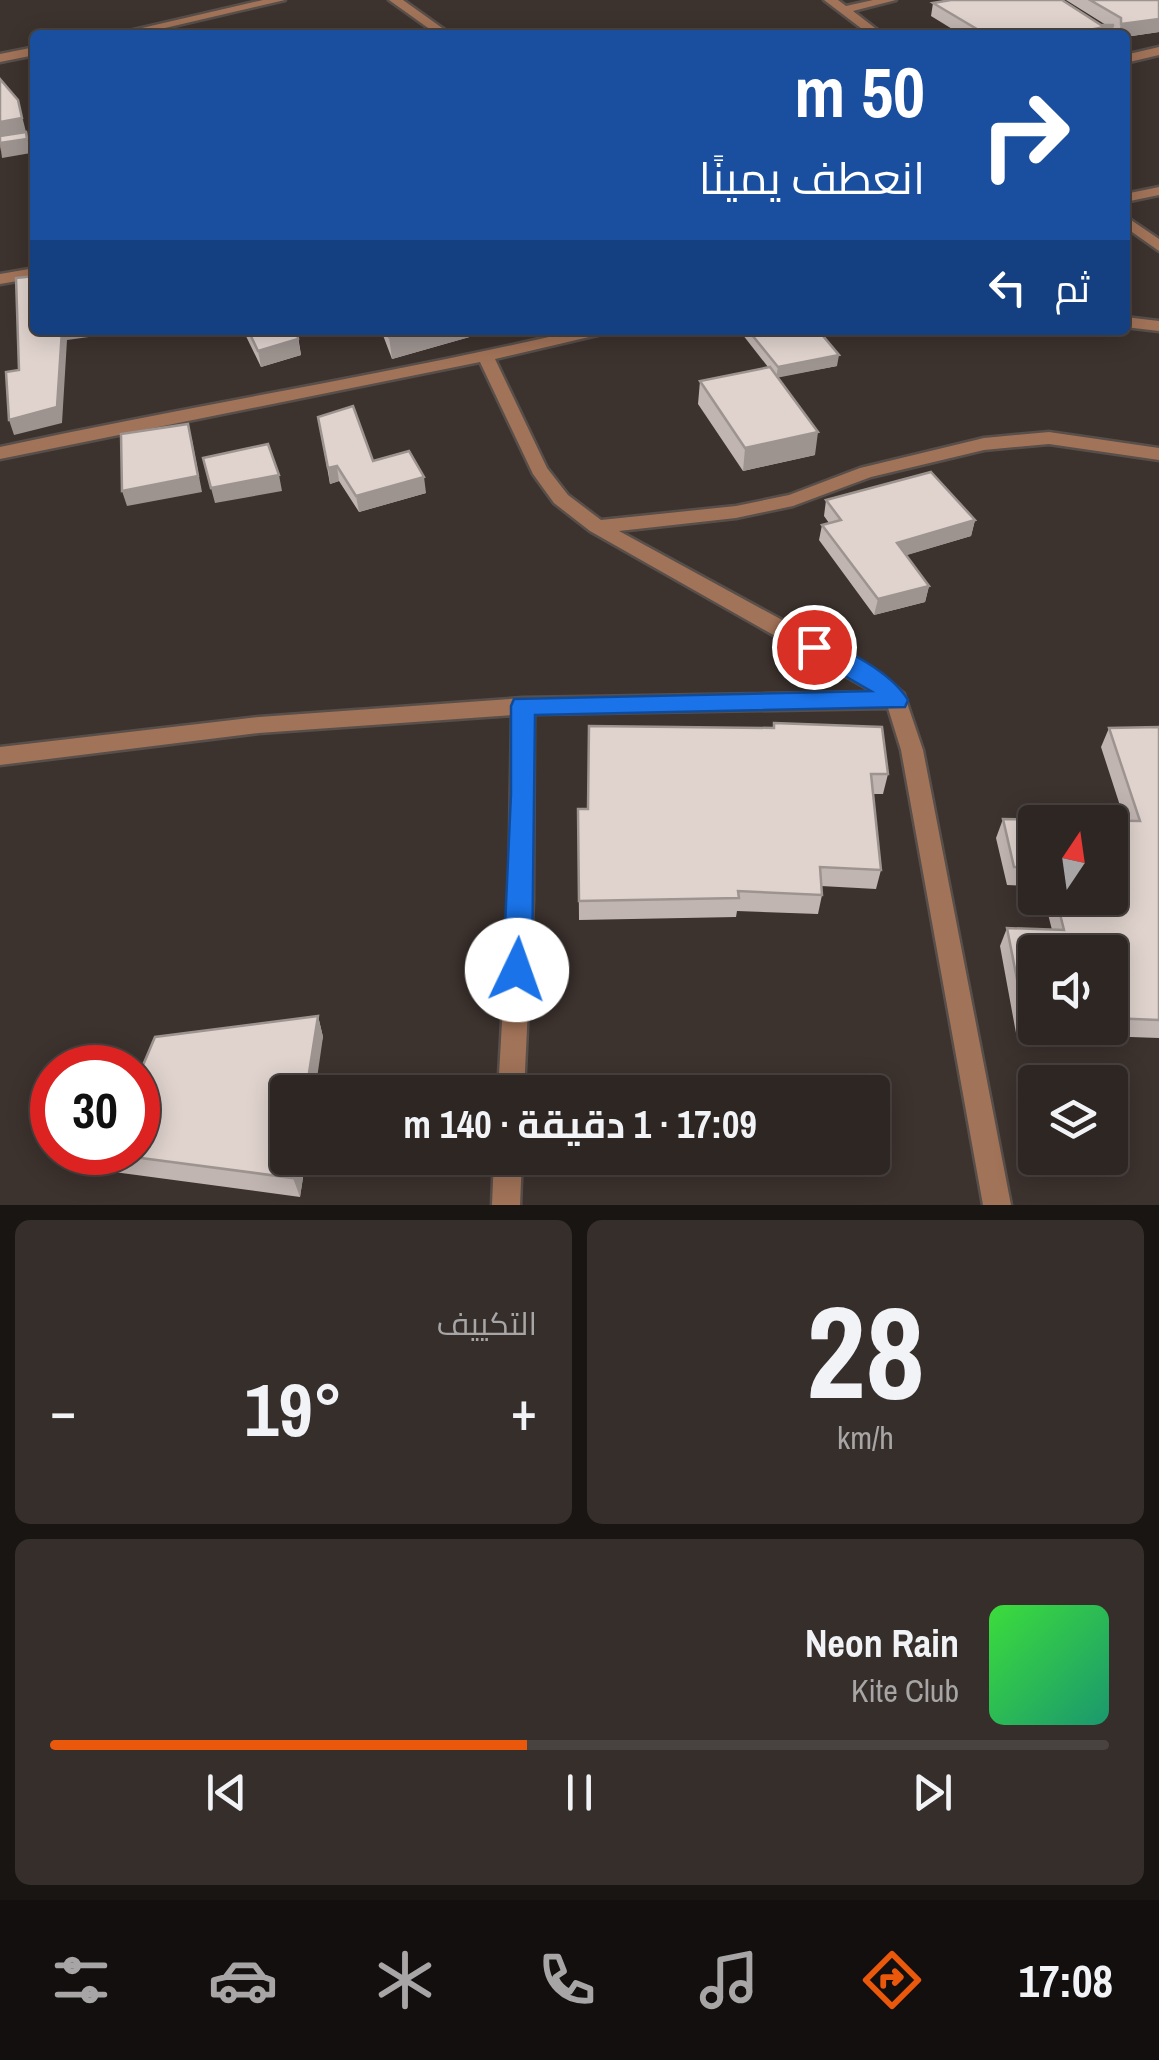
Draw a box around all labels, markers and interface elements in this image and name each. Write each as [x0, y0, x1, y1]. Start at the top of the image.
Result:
text: 50 m [794, 45, 925, 139]
icon: right [960, 70, 1090, 200]
text: انعطف يمينًا [699, 147, 925, 208]
icon: left [980, 260, 1035, 315]
text: ثم [1055, 263, 1090, 314]
pin [772, 605, 857, 690]
icon: arrive [787, 620, 842, 675]
north arrow [1018, 805, 1128, 915]
map controls [1018, 805, 1128, 1175]
position arrow [465, 918, 569, 1022]
button: sound [1018, 935, 1128, 1045]
speed limit sign: 30 [30, 1045, 160, 1175]
button: layers [1018, 1065, 1128, 1175]
text: 17:09 · 1 دقيقة · 140 m [403, 1099, 757, 1150]
text: 28 [806, 1263, 925, 1439]
text: التكييف [437, 1302, 537, 1345]
text: 19° [244, 1358, 343, 1459]
text: − [50, 1373, 76, 1447]
text: + [511, 1373, 537, 1447]
text: km/h [837, 1416, 894, 1459]
text: Neon Rain [805, 1618, 959, 1669]
text: Kite Club [851, 1669, 959, 1712]
icon: previous [199, 1765, 254, 1820]
icon: pause [552, 1765, 607, 1820]
icon: next [905, 1765, 960, 1820]
icon: filters [46, 1945, 116, 2015]
icon: car [208, 1945, 278, 2015]
icon: climate [370, 1945, 440, 2015]
icon: phone [532, 1945, 602, 2015]
icon: music [694, 1945, 764, 2015]
icon: directions [857, 1945, 927, 2015]
text: 17:08 [1019, 1950, 1113, 2011]

